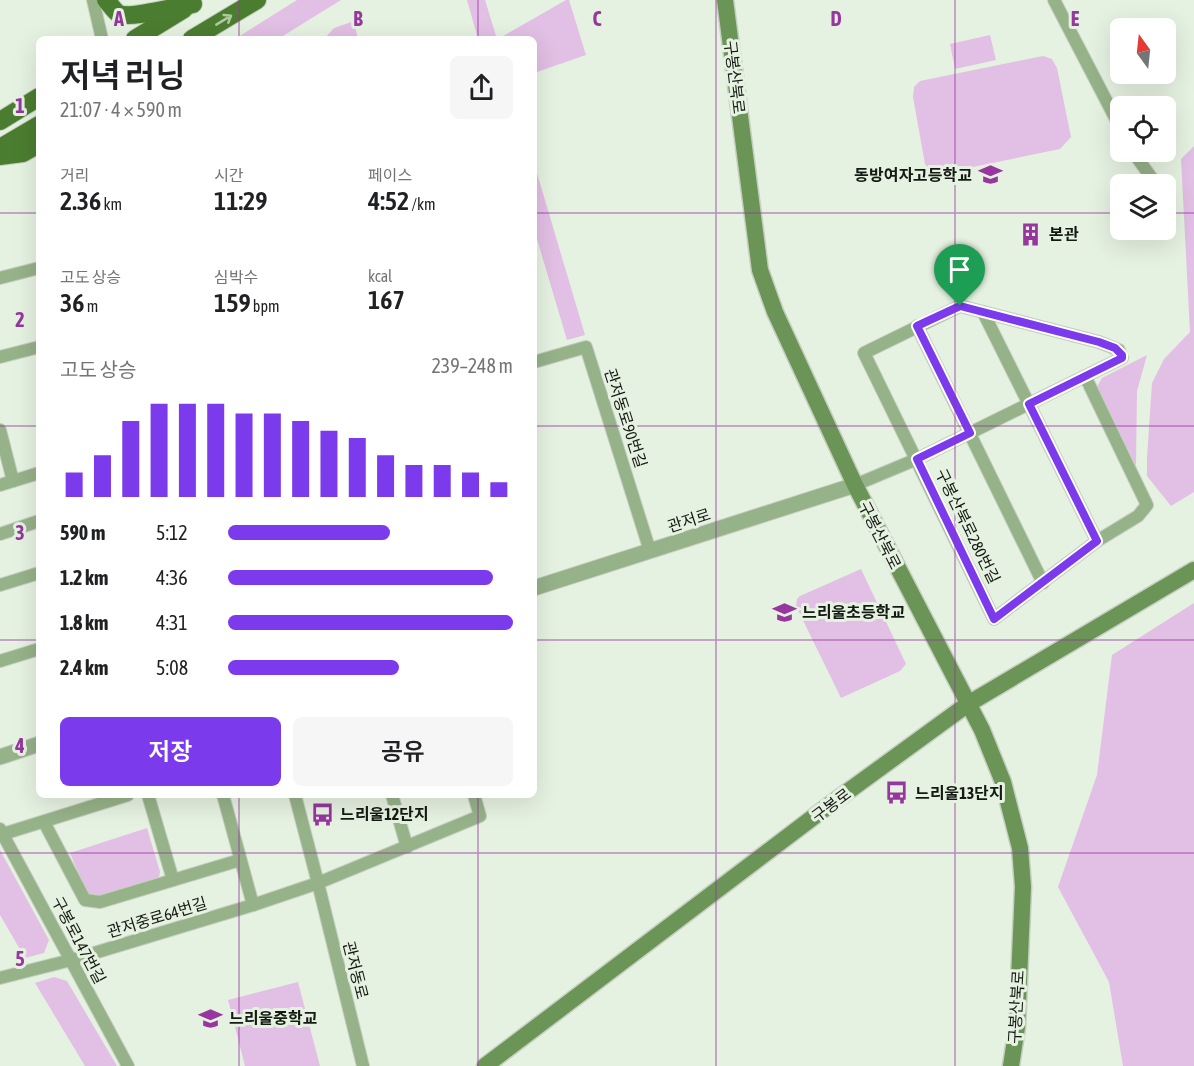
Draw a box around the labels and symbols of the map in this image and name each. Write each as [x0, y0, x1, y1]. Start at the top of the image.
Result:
text: A [113, 7, 124, 30]
text: B [353, 7, 363, 30]
text: C [593, 7, 602, 30]
text: D [830, 7, 842, 30]
text: E [1071, 7, 1080, 30]
one-way arrow [215, 13, 232, 25]
north arrow [1110, 18, 1176, 84]
street label: 구봉산북로 [722, 39, 748, 115]
text: 1 [15, 94, 25, 117]
school or university icon: 동방여자고등학교 [977, 162, 1003, 188]
place label: 동방여자고등학교 [854, 166, 972, 184]
building icon: 본관 [1018, 221, 1044, 247]
place label: 본관 [1049, 225, 1079, 243]
pin [934, 244, 985, 306]
text: 2 [15, 308, 25, 331]
street label: 관저동로90번길 [601, 366, 651, 470]
street label: 구봉산북로280번길 [932, 466, 1004, 586]
street label: 구봉산북로 [855, 498, 905, 572]
street label: 관저로 [665, 505, 713, 535]
text: 3 [15, 521, 25, 544]
school or university icon: 느리울초등학교 [771, 599, 797, 625]
place label: 느리울초등학교 [802, 603, 905, 621]
text: 4 [14, 734, 25, 757]
bus stop icon: 느리울13단지 [884, 780, 910, 806]
street label: 구봉로 [808, 784, 854, 825]
place label: 느리울13단지 [915, 784, 1004, 802]
bus stop icon: 느리울12단지 [309, 801, 335, 827]
place label: 느리울12단지 [340, 805, 429, 823]
street label: 구봉로147번길 [48, 893, 110, 987]
street label: 관저중로64번길 [105, 893, 209, 941]
street label: 관저동로 [340, 939, 372, 1001]
text: 5 [15, 947, 25, 970]
street label: 구봉산북로 [1005, 970, 1027, 1044]
school or university icon: 느리울중학교 [198, 1005, 224, 1031]
place label: 느리울중학교 [229, 1009, 318, 1027]

